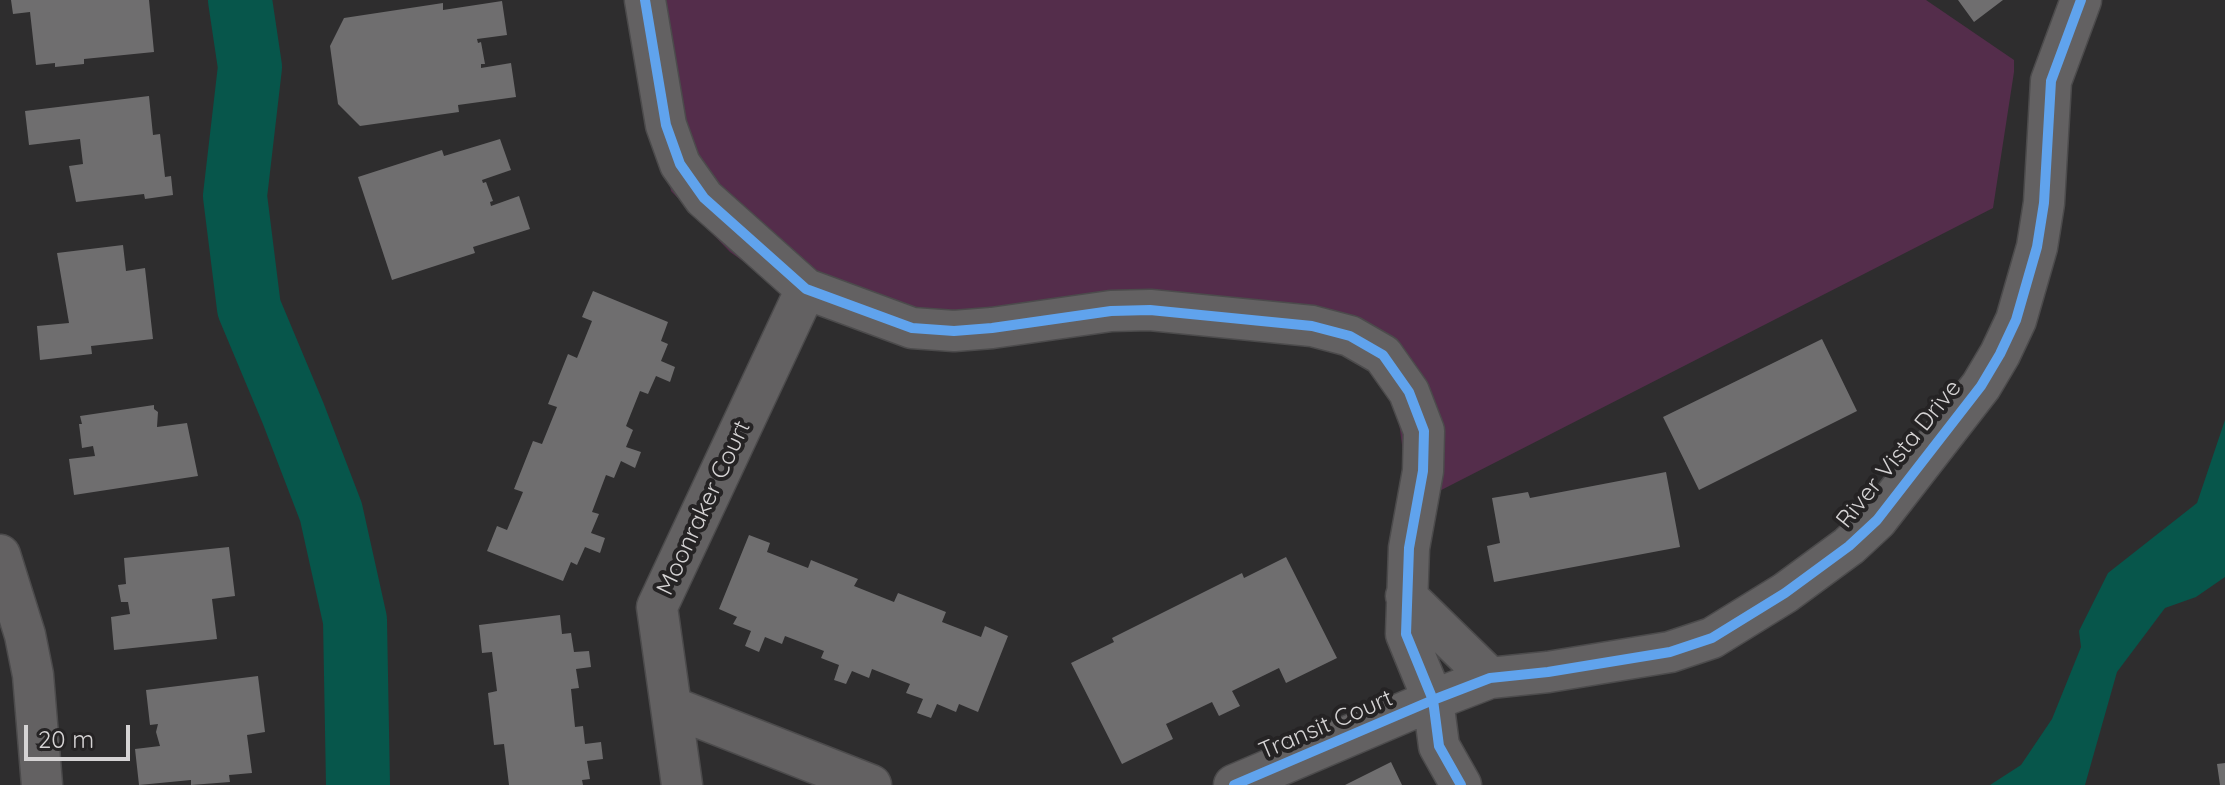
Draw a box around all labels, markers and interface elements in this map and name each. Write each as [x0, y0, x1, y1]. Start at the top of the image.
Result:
street label: River Vista Drive [1830, 374, 1968, 534]
street label: Moonraker Court [651, 416, 757, 600]
street label: Transit Court [1255, 684, 1397, 766]
scale bar [28, 709, 134, 759]
text: 20 m [38, 724, 94, 754]

